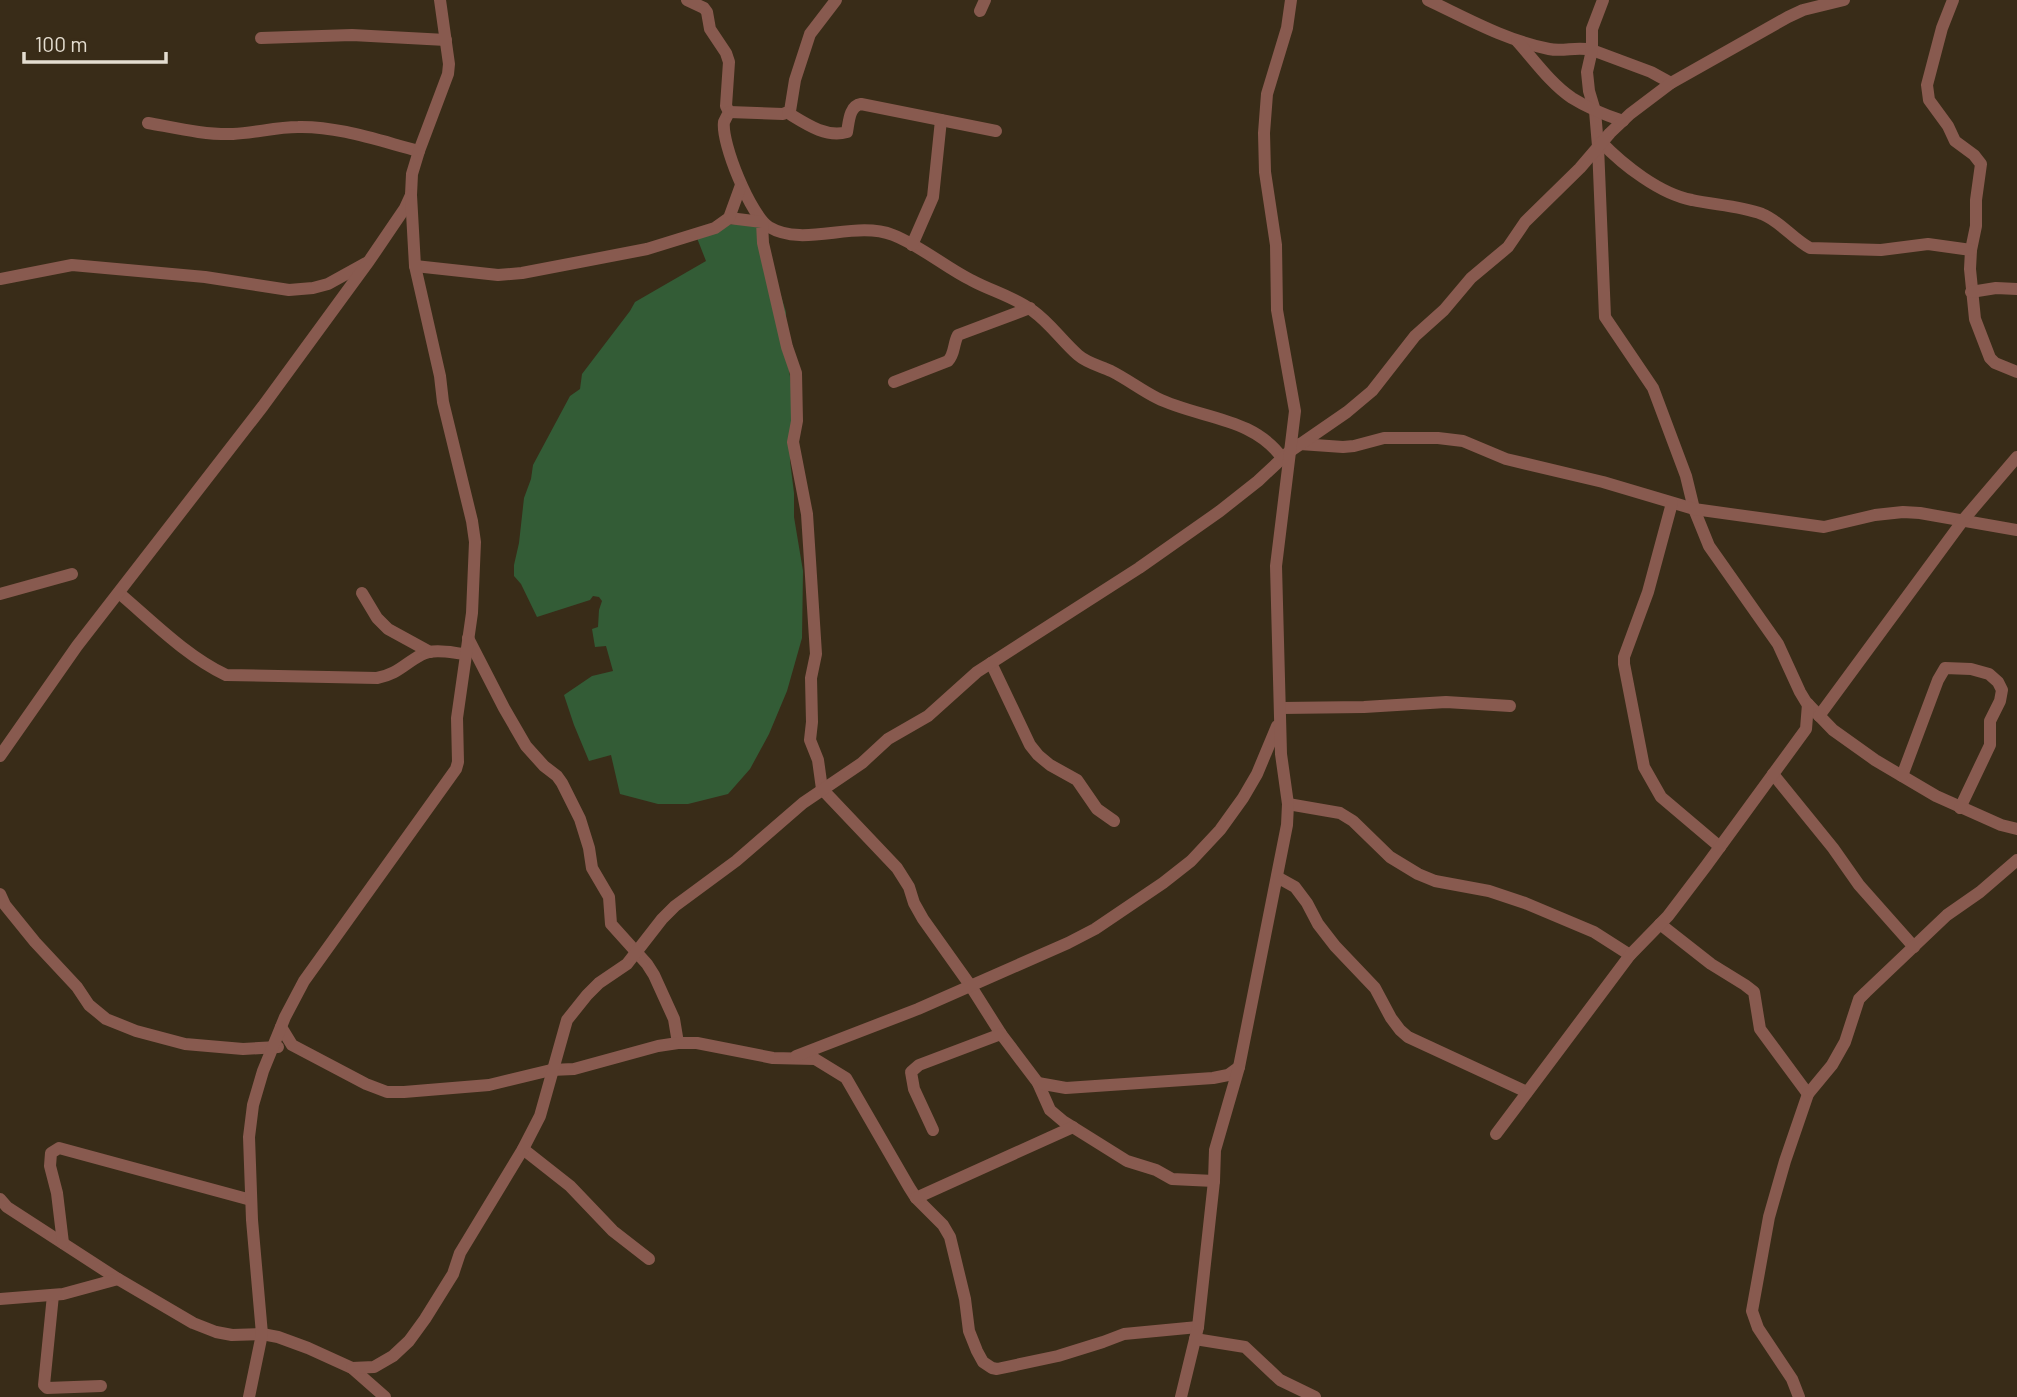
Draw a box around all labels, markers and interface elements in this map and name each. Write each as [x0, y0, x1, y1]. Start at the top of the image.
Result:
scale bar [24, 21, 166, 65]
text: 100 m [35, 31, 88, 56]

